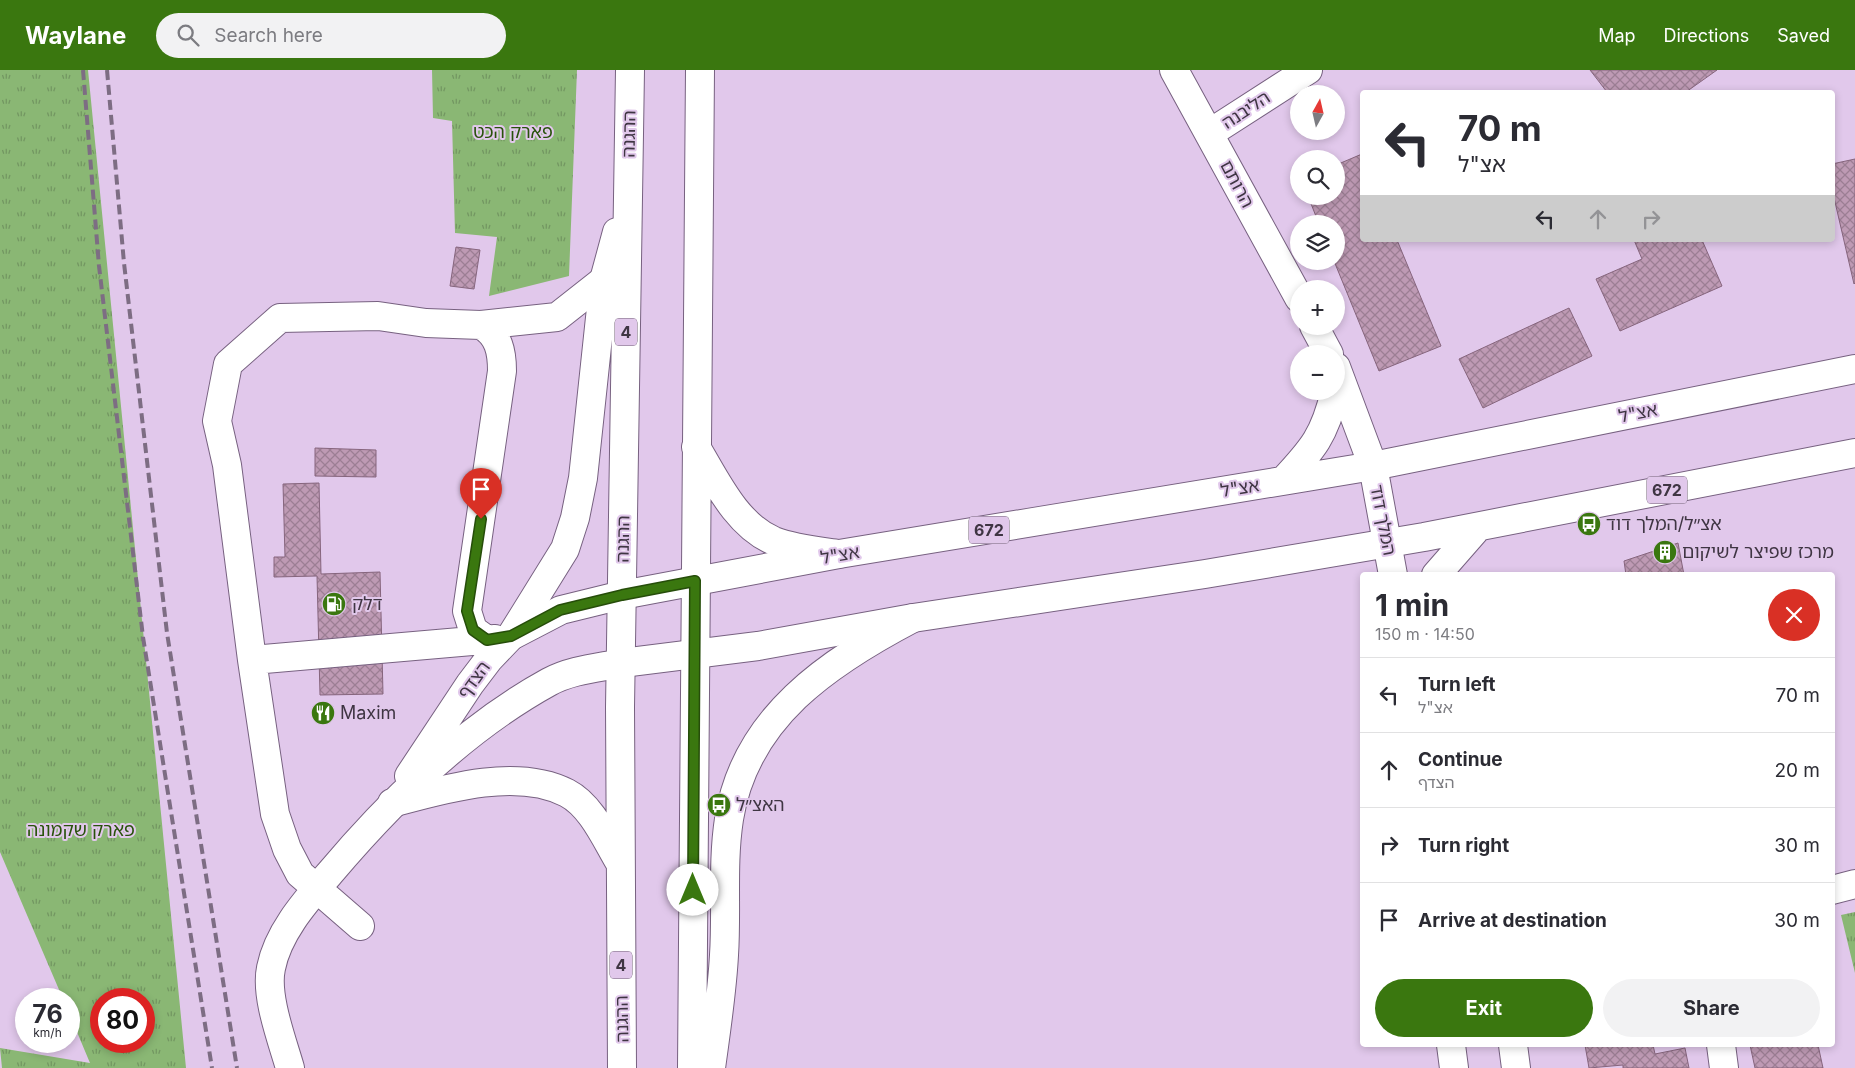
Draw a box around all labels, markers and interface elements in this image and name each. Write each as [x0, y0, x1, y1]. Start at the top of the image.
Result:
search box [156, 13, 506, 58]
text: Waylane [25, 21, 126, 50]
icon: search [174, 21, 202, 49]
text: Search here [214, 24, 323, 47]
text: Map [1598, 25, 1636, 46]
text: Directions [1664, 25, 1749, 46]
text: Saved [1777, 25, 1830, 46]
north arrow [1290, 85, 1345, 140]
map controls [1290, 85, 1345, 400]
street label: הליבנה [1218, 86, 1274, 133]
text: 70 m [1458, 107, 1542, 149]
street label: ההגנה [618, 110, 639, 158]
icon: left [1375, 110, 1440, 175]
park label: פארק הכט [473, 121, 553, 142]
button: search [1290, 150, 1345, 205]
text: אצ"ל [1458, 151, 1506, 177]
street label: הרותם [1216, 156, 1259, 211]
icon: left [1531, 205, 1559, 233]
icon: ahead [1584, 205, 1612, 233]
icon: right [1637, 205, 1665, 233]
button: layers [1290, 215, 1345, 270]
button: + [1290, 280, 1345, 335]
road number: 4 [615, 318, 637, 346]
button: − [1290, 345, 1345, 400]
street label: אצ"ל [1617, 398, 1659, 427]
pin [460, 468, 502, 519]
street label: אצ"ל [1219, 474, 1261, 501]
icon: arrive [467, 475, 495, 503]
road number: 672 [1647, 476, 1687, 504]
street label: המלך דוד [1366, 483, 1401, 557]
bus stop icon: אצ״ל/המלך דוד [1576, 511, 1602, 537]
place label: אצ״ל/המלך דוד [1606, 513, 1722, 534]
street label: ההגנה [612, 515, 633, 563]
road number: 672 [969, 516, 1009, 544]
building icon: מרכז שפיצר לשיקום [1652, 539, 1678, 565]
street label: אצ"ל [819, 541, 861, 568]
place label: מרכז שפיצר לשיקום [1682, 541, 1834, 562]
text: 1 min [1375, 587, 1449, 623]
button: close [1768, 589, 1820, 641]
fuel station icon: דלק [321, 591, 347, 617]
place label: דלק [352, 593, 383, 614]
text: 150 m · 14:50 [1375, 624, 1475, 644]
street label: הצדף [453, 657, 494, 702]
text: Turn left [1418, 673, 1496, 696]
icon: left [1375, 681, 1403, 709]
text: 70 m [1776, 684, 1820, 707]
text: אצ"ל [1418, 697, 1453, 717]
restaurant icon: Maxim [310, 700, 336, 726]
place label: Maxim [340, 702, 396, 723]
text: Continue [1418, 748, 1503, 771]
icon: ahead [1375, 756, 1403, 784]
text: 20 m [1774, 759, 1820, 782]
text: הצדף [1418, 772, 1454, 792]
bus stop icon: האצ״ל [706, 792, 732, 818]
place label: האצ״ל [736, 794, 785, 815]
park label: פארק שקמונה [27, 819, 135, 840]
icon: right [1375, 831, 1403, 859]
text: Turn right [1418, 834, 1509, 857]
text: 30 m [1774, 834, 1820, 857]
position arrow [666, 863, 718, 915]
icon: arrive [1375, 906, 1403, 934]
text: Arrive at destination [1418, 909, 1607, 932]
text: 30 m [1774, 909, 1820, 932]
road number: 4 [610, 952, 632, 978]
button: Exit [1375, 979, 1593, 1037]
button: Share [1603, 979, 1820, 1037]
speed limit sign: 80 [90, 988, 155, 1053]
street label: ההגנה [611, 995, 632, 1043]
text: 76 [32, 999, 63, 1029]
text: km/h [33, 1025, 62, 1040]

